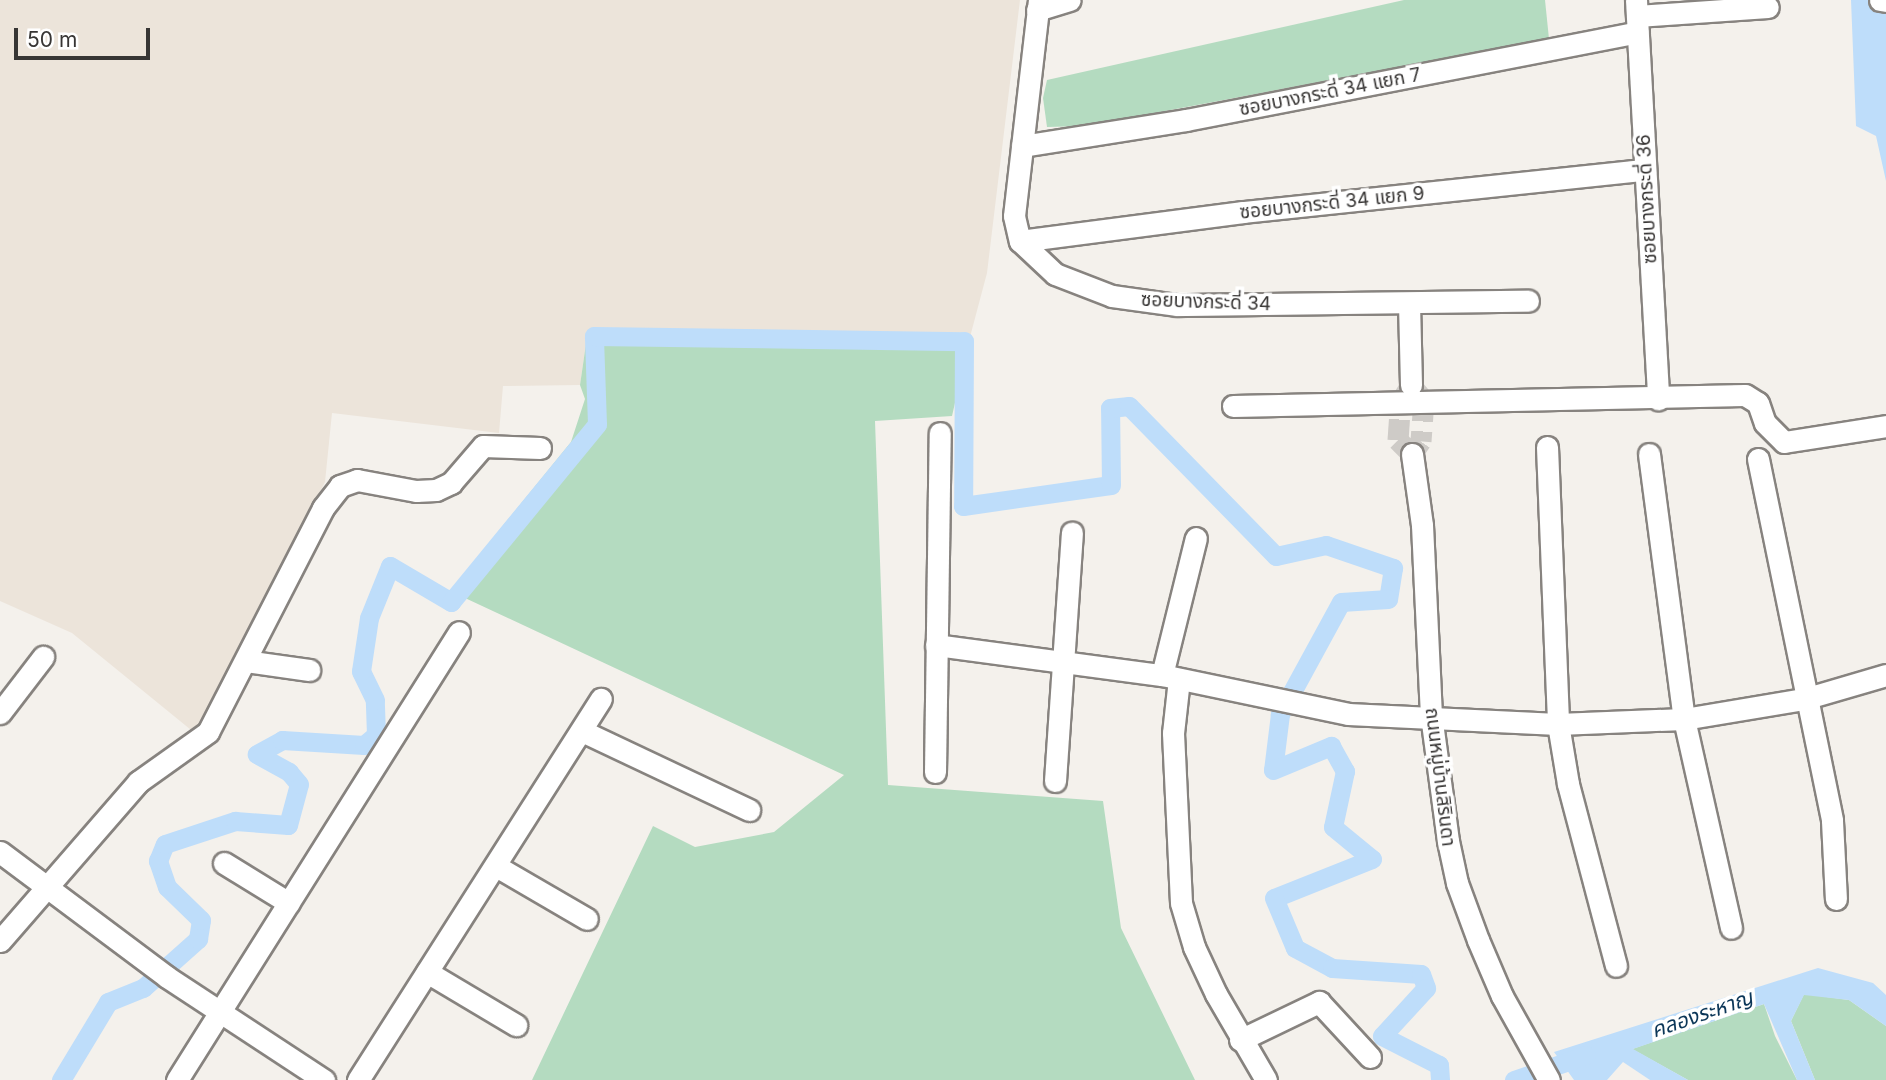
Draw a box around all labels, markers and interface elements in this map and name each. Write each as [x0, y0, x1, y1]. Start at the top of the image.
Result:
scale bar [18, 14, 154, 58]
text: 50 m [27, 27, 77, 52]
street label: ซอยบางกระดี่ 34 แยก 7 [1237, 63, 1423, 121]
street label: ซอยบางกระดี่ 36 [1632, 134, 1662, 264]
street label: ซอยบางกระดี่ 34 แยก 9 [1238, 182, 1426, 224]
street label: ซอยบางกระดี่ 34 [1140, 288, 1272, 316]
street label: ถนนหมู่บ้านสิรินดา [1420, 706, 1460, 848]
water label: คลองระหาญ [1648, 985, 1756, 1043]

